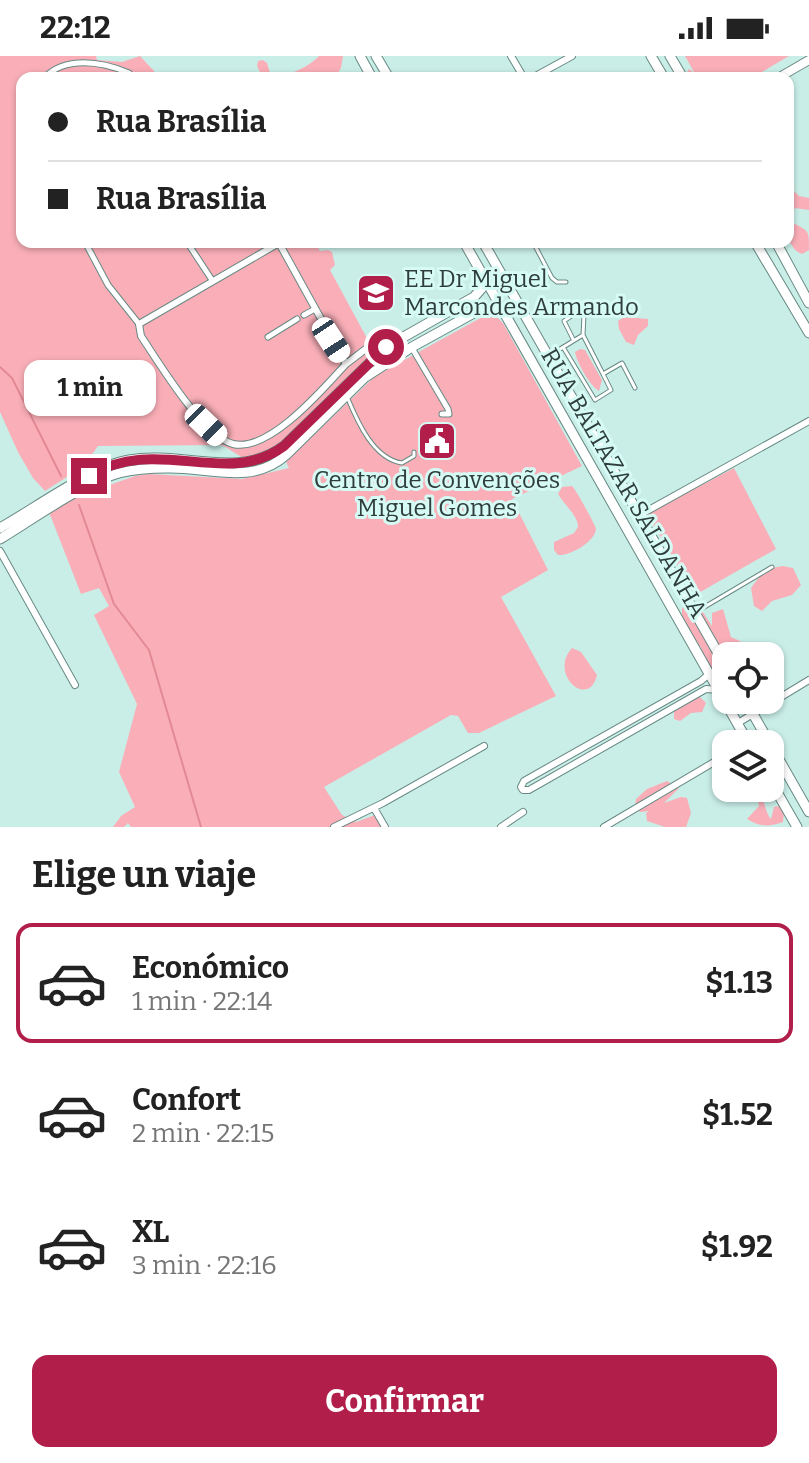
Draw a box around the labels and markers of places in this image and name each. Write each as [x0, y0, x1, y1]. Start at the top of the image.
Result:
place label: EE Dr Miguel Marcondes Armando [404, 265, 639, 321]
school or university icon: EE Dr Miguel Marcondes Armando [355, 272, 397, 314]
public building icon: Centro de Convenções Miguel Gomes [416, 420, 458, 462]
place label: Centro de Convenções Miguel Gomes [314, 466, 560, 522]

